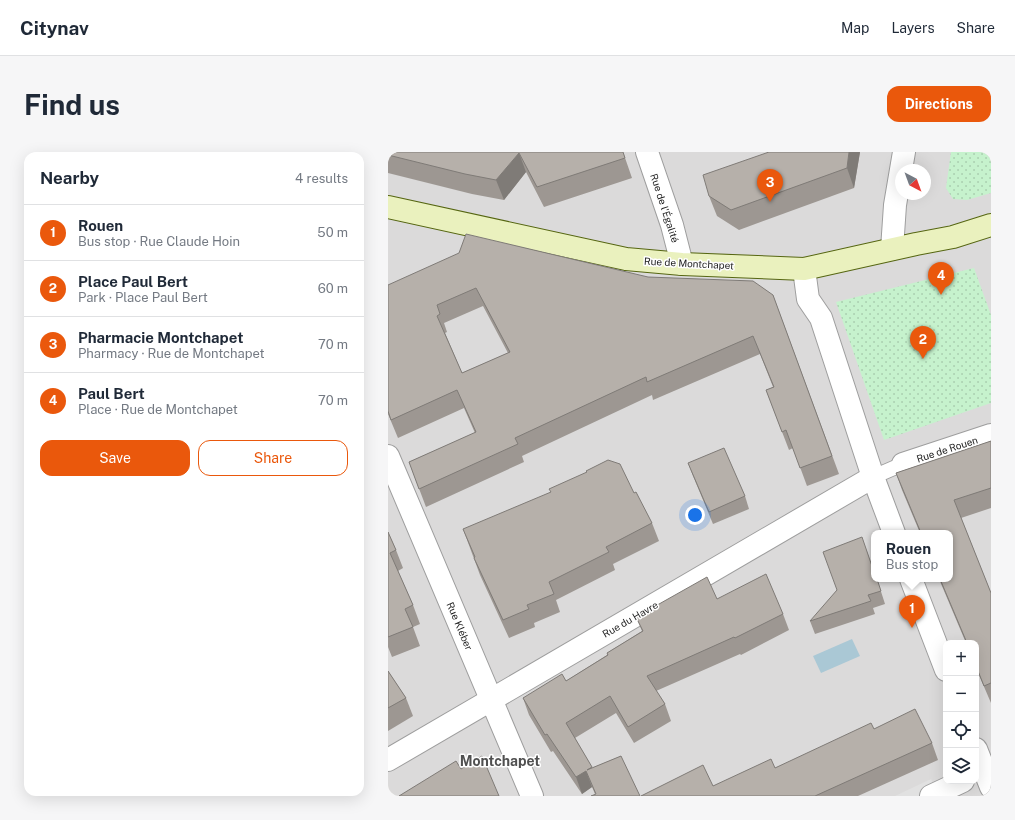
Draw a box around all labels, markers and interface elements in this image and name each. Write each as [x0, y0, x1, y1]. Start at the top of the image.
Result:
text: Citynav [20, 17, 89, 39]
text: Map [841, 20, 869, 36]
text: Layers [891, 20, 935, 36]
text: Share [957, 20, 995, 36]
button: Directions [887, 86, 991, 122]
text: Find us [24, 88, 120, 121]
north arrow [895, 164, 931, 200]
text: Nearby [40, 168, 99, 188]
pin: 3 [757, 169, 783, 202]
text: 4 results [295, 171, 348, 186]
street label: Rue de l'Égalité [648, 172, 682, 244]
text: Rouen [78, 217, 123, 234]
text: 1 [50, 225, 56, 240]
text: 50 m [317, 225, 348, 240]
text: Bus stop · Rue Claude Hoin [78, 234, 240, 249]
street label: Rue de Montchapet [644, 255, 734, 271]
pin: 4 [928, 262, 954, 295]
text: Place Paul Bert [78, 273, 188, 290]
text: 2 [49, 281, 57, 296]
text: 60 m [318, 281, 348, 296]
text: Park · Place Paul Bert [78, 290, 208, 305]
pin: 2 [910, 326, 936, 359]
text: Pharmacie Montchapet [78, 329, 243, 346]
text: 3 [49, 337, 57, 352]
text: 70 m [318, 337, 348, 352]
text: Pharmacy · Rue de Montchapet [78, 346, 265, 361]
text: Paul Bert [78, 385, 145, 402]
text: 4 [49, 393, 57, 408]
text: 70 m [318, 393, 348, 408]
text: Place · Rue de Montchapet [78, 402, 238, 417]
street label: Rue de Rouen [915, 433, 979, 465]
button: Save [40, 440, 190, 476]
button: Share [198, 440, 348, 476]
your location [685, 505, 705, 525]
popup [871, 530, 953, 582]
text: Rouen [886, 540, 931, 557]
text: Bus stop [886, 557, 938, 572]
pin: 1 [899, 595, 925, 628]
street label: Rue du Havre [600, 598, 660, 640]
street label: Rue Kléber [444, 600, 476, 652]
map controls [943, 640, 979, 784]
button: + [943, 640, 979, 676]
button: − [943, 676, 979, 712]
button: locate [943, 712, 979, 748]
button: layers [943, 748, 979, 784]
district label: Montchapet [460, 753, 540, 769]

